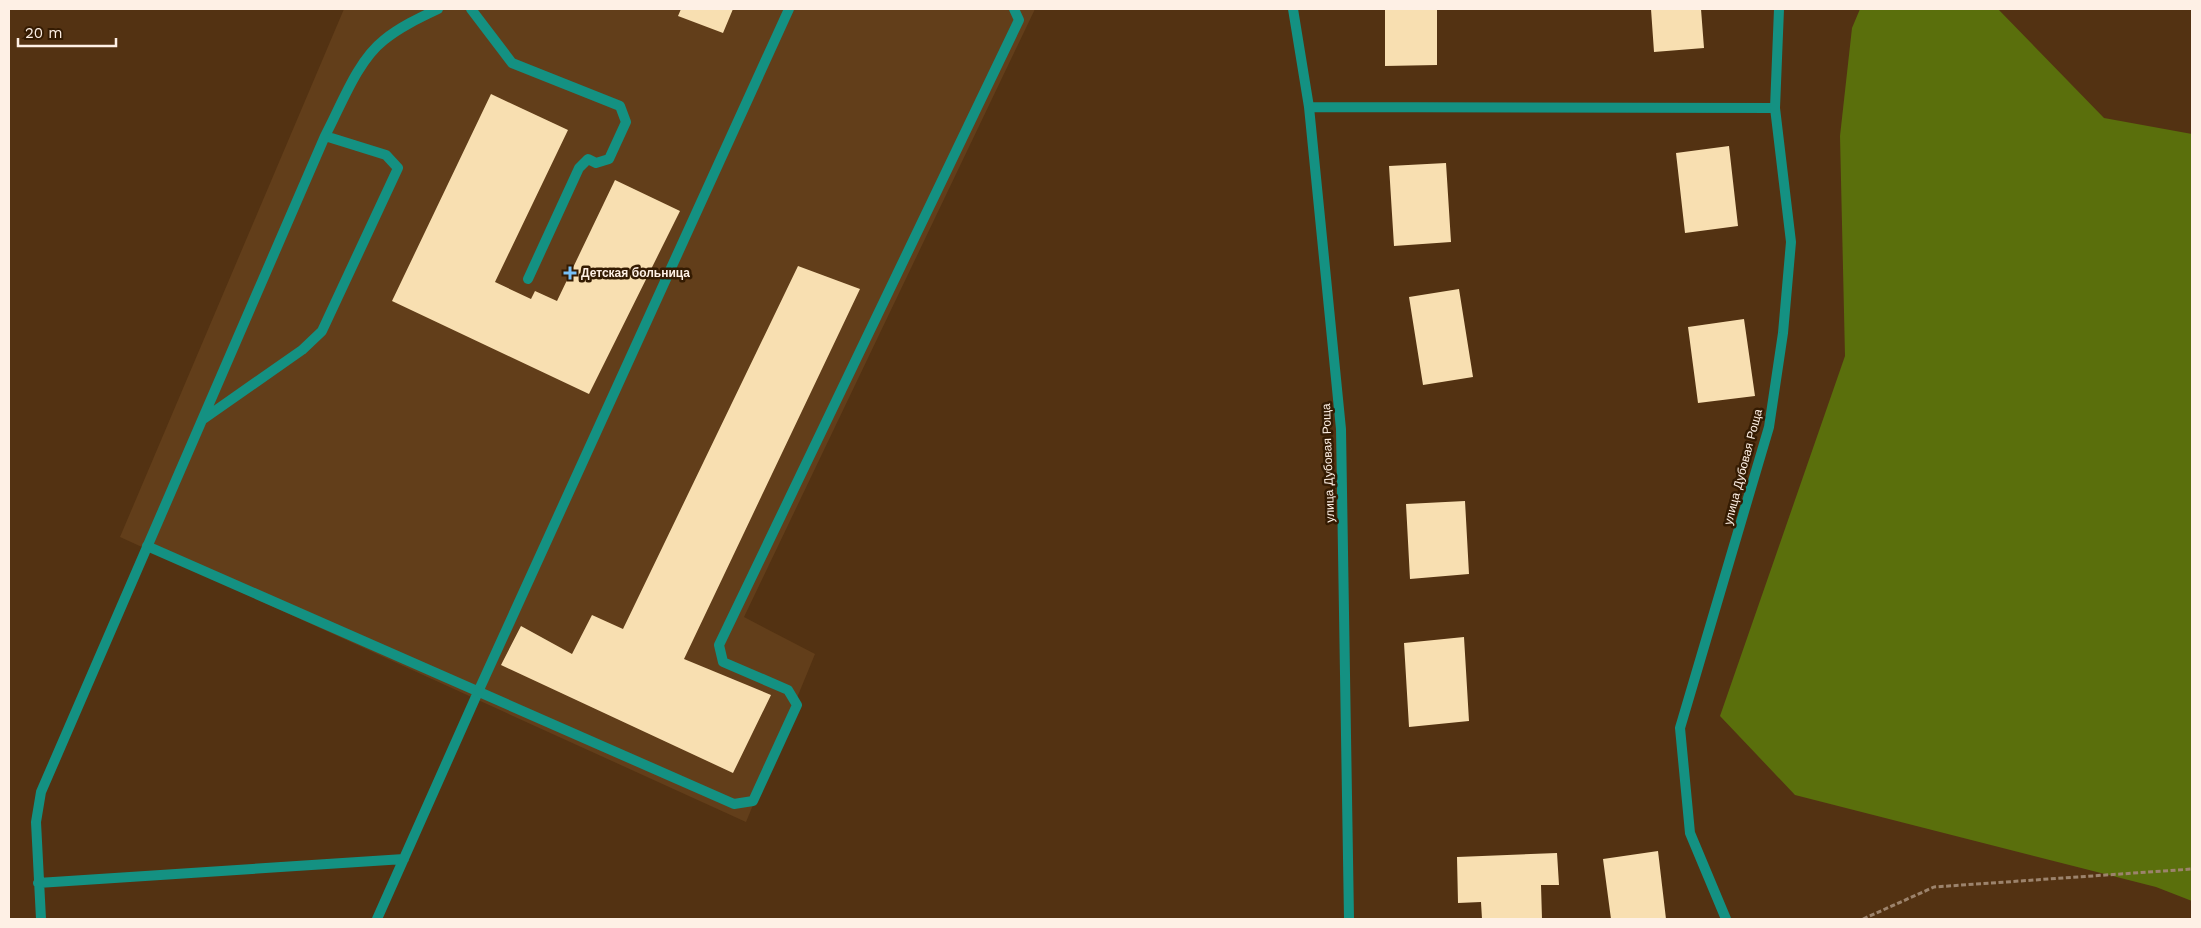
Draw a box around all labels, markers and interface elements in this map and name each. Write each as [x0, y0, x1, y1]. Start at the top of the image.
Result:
scale bar [18, 15, 115, 47]
text: 20 m [25, 24, 63, 42]
marker: Детская больница [563, 266, 577, 280]
place label: Детская больница [581, 266, 690, 280]
street label: улица Дубовая Роща [1319, 403, 1337, 523]
street label: улица Дубовая Роща [1721, 407, 1765, 526]

